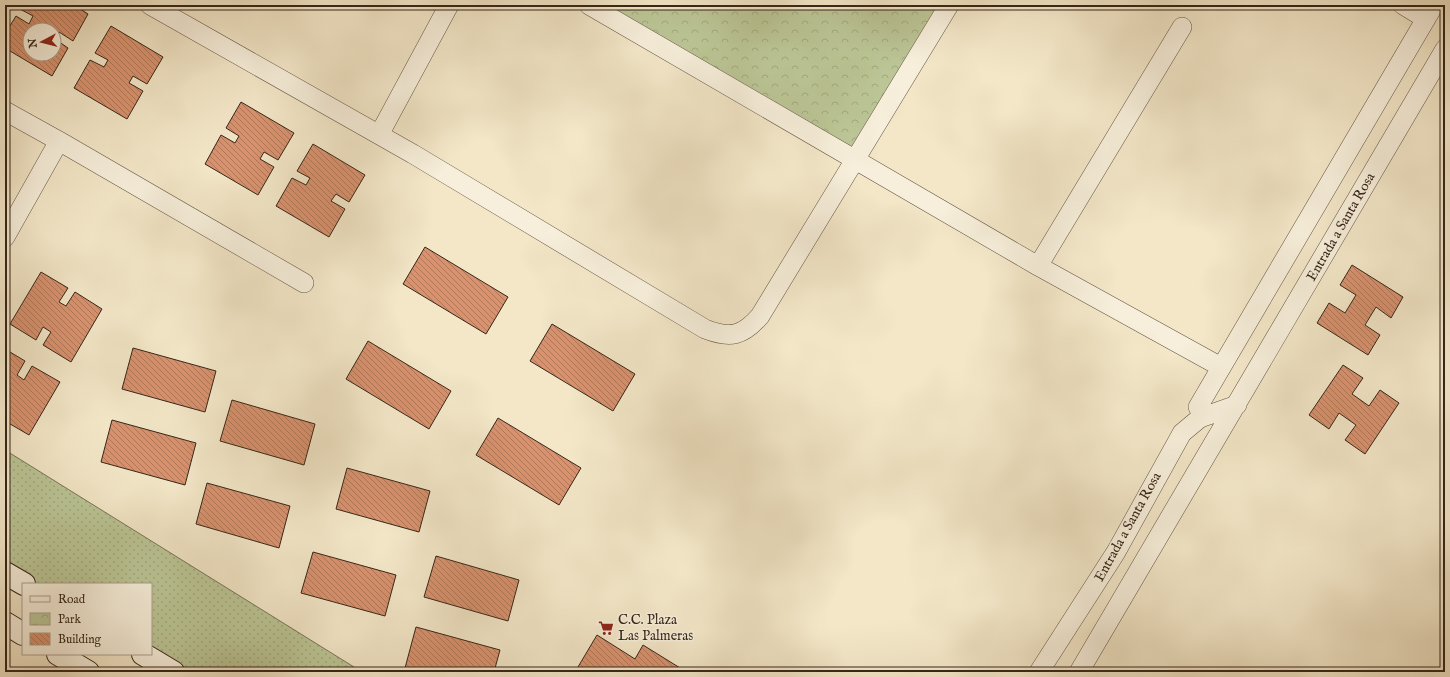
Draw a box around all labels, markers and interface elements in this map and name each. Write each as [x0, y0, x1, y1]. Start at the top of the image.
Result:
north arrow [22, 22, 62, 62]
text: N [25, 37, 41, 50]
street label: Entrada a Santa Rosa [1303, 169, 1380, 285]
street label: Entrada a Santa Rosa [1090, 468, 1166, 585]
legend [22, 583, 152, 655]
text: Road [58, 592, 86, 607]
place label: C.C. Plaza Las Palmeras [618, 611, 693, 645]
text: Park [58, 612, 81, 627]
supermarket icon: C.C. Plaza Las Palmeras [597, 619, 615, 637]
text: Building [58, 632, 102, 647]

